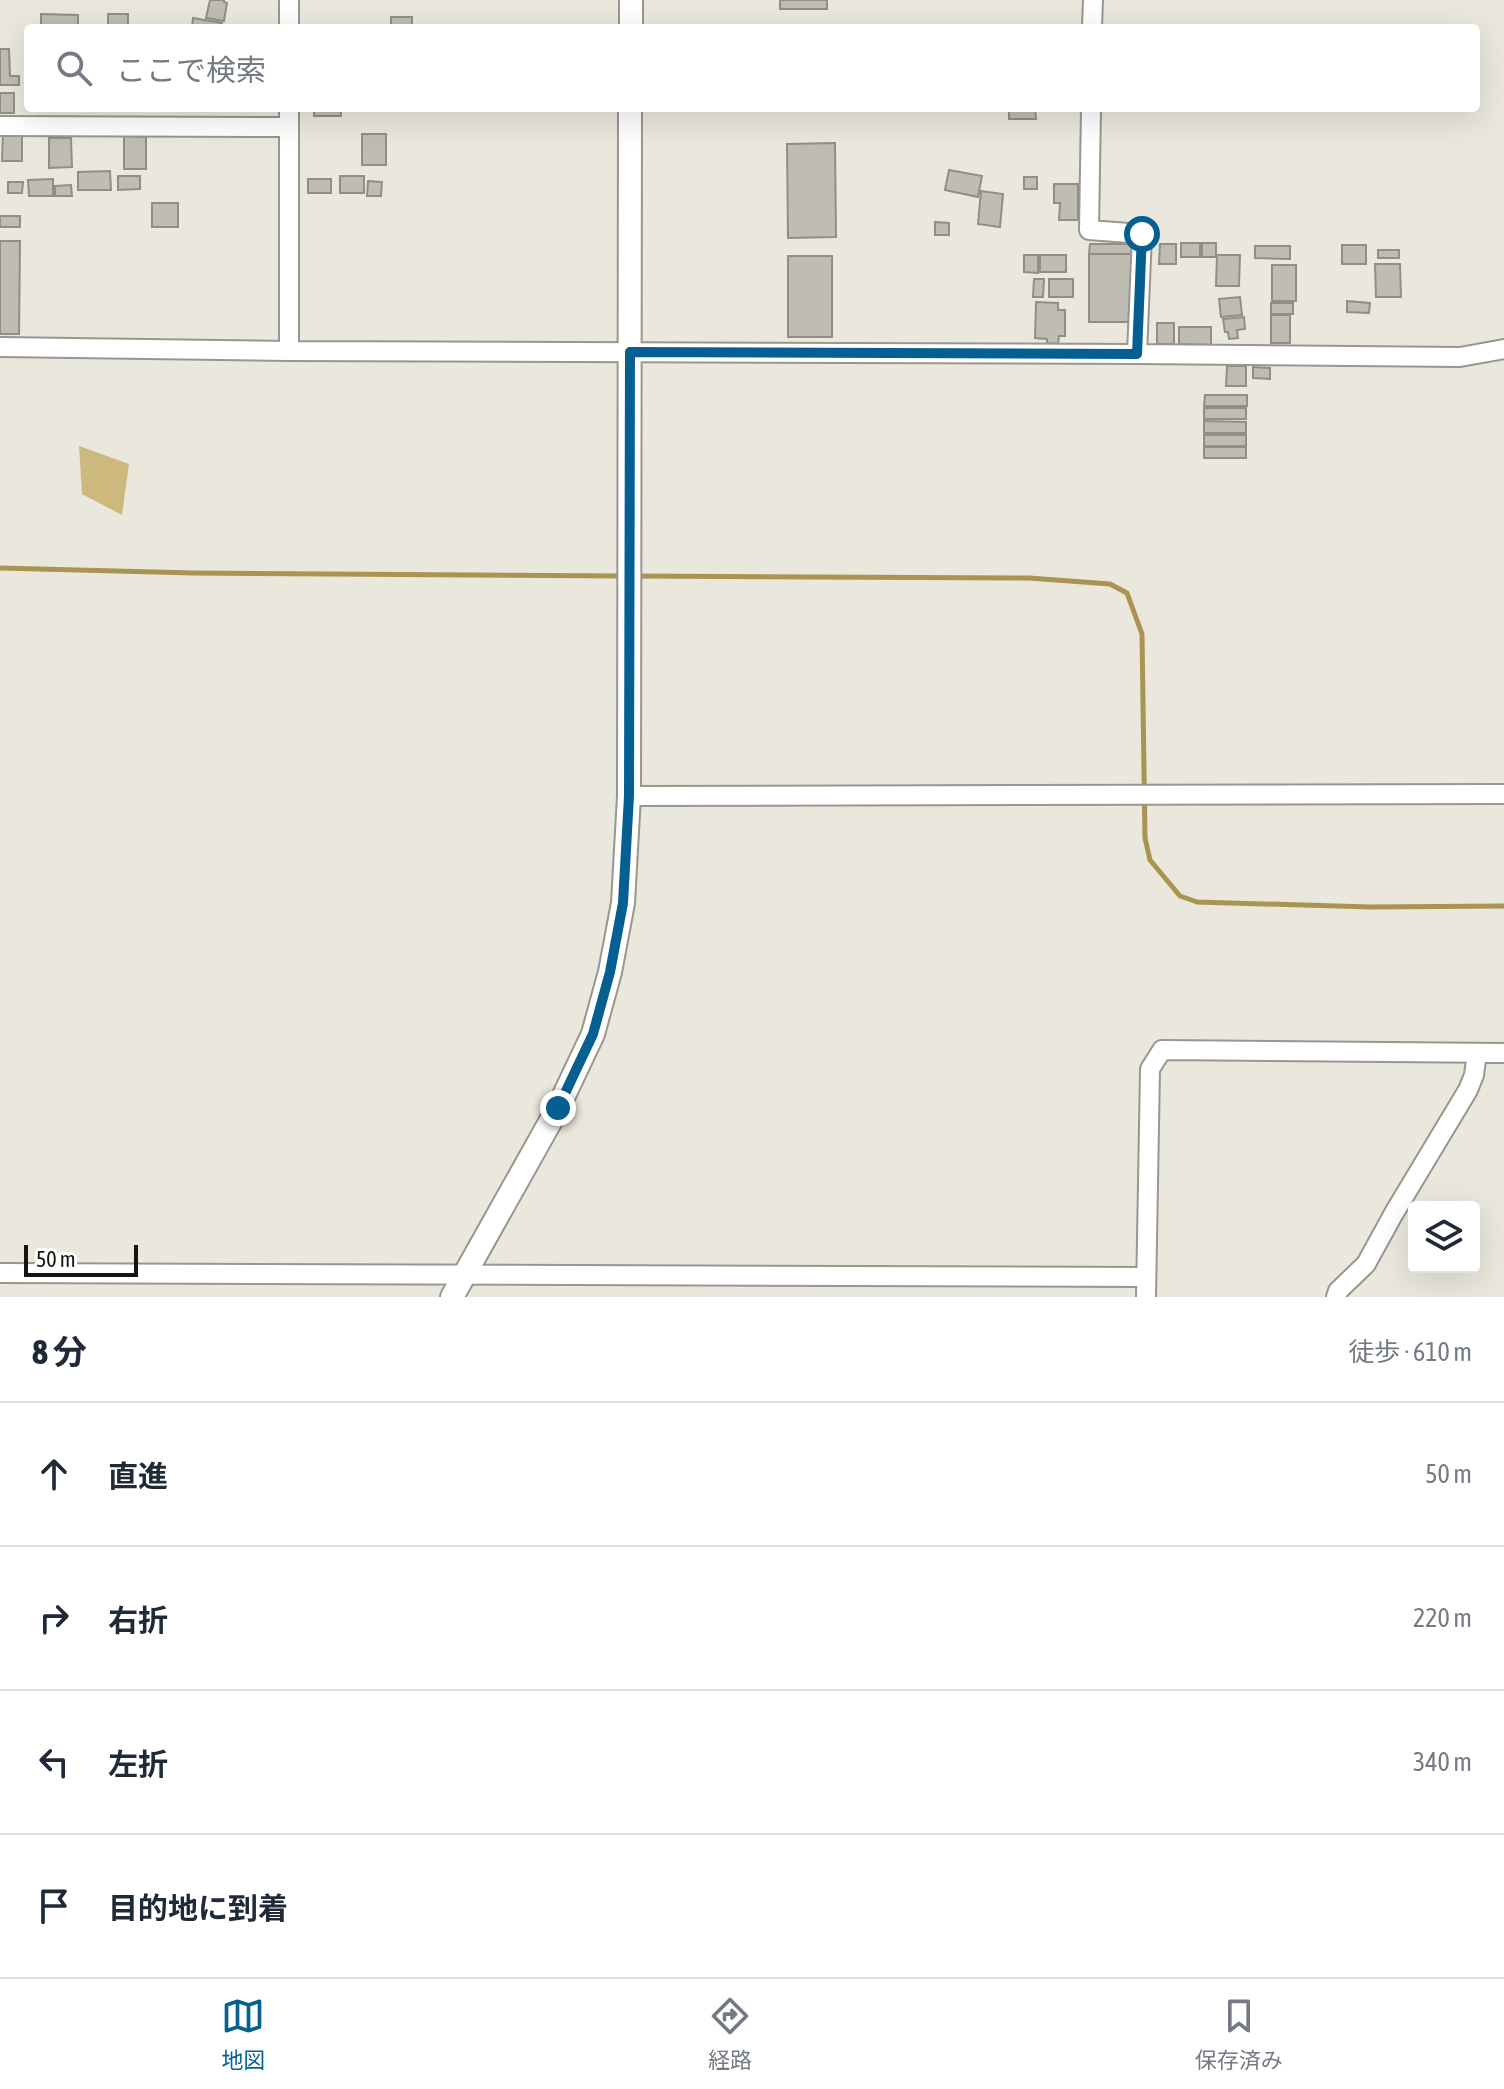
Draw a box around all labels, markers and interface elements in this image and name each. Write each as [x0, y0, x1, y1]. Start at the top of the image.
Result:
search box [24, 24, 1480, 112]
icon: search [52, 46, 96, 90]
text: ここで検索 [116, 53, 266, 87]
route start [1124, 216, 1160, 252]
route end [540, 1090, 576, 1126]
map controls [1408, 1201, 1480, 1273]
button: layers [1408, 1201, 1480, 1273]
scale bar [24, 1241, 138, 1277]
text: 50 m [36, 1246, 76, 1272]
text: 8 分 [32, 1332, 87, 1371]
text: 徒歩 · 610 m [1348, 1337, 1472, 1367]
icon: ahead [32, 1452, 76, 1496]
text: 直進 [108, 1459, 168, 1493]
text: 50 m [1425, 1459, 1472, 1489]
icon: right [32, 1596, 76, 1640]
text: 右折 [108, 1603, 168, 1637]
text: 220 m [1413, 1603, 1472, 1633]
icon: left [32, 1740, 76, 1784]
text: 左折 [108, 1747, 168, 1781]
text: 340 m [1413, 1747, 1472, 1777]
icon: arrive [32, 1884, 76, 1928]
text: 目的地に到着 [108, 1891, 288, 1925]
tab: 地図 [221, 1994, 265, 2074]
tab: 経路 [708, 1994, 752, 2074]
tab: 保存済み [1195, 1994, 1283, 2074]

